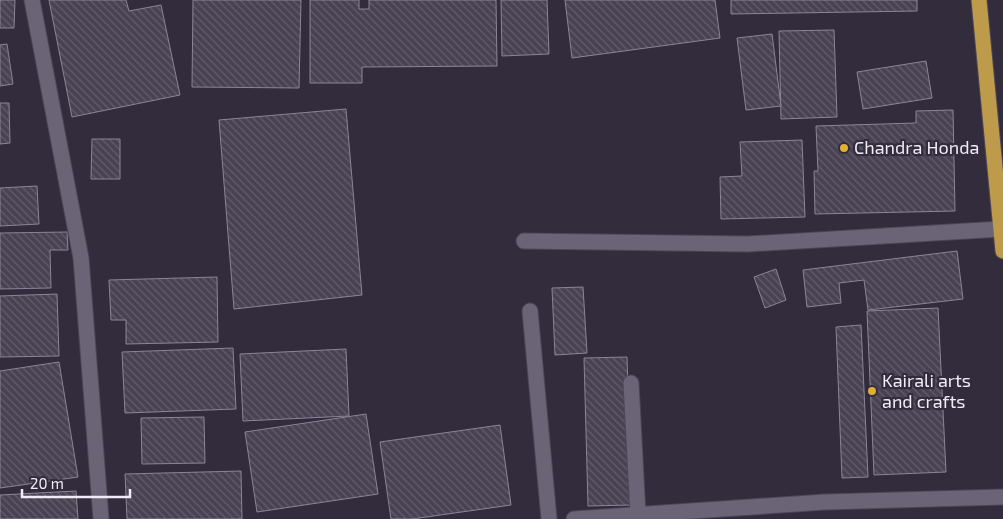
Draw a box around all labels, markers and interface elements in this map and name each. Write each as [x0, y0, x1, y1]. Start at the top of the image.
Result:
place label: Chandra Honda [854, 136, 979, 158]
marker: Chandra Honda [838, 142, 850, 154]
place label: Kairali arts and crafts [882, 369, 971, 412]
marker: Kairali arts and crafts [866, 385, 878, 397]
scale bar [22, 466, 130, 498]
text: 20 m [30, 474, 64, 492]

